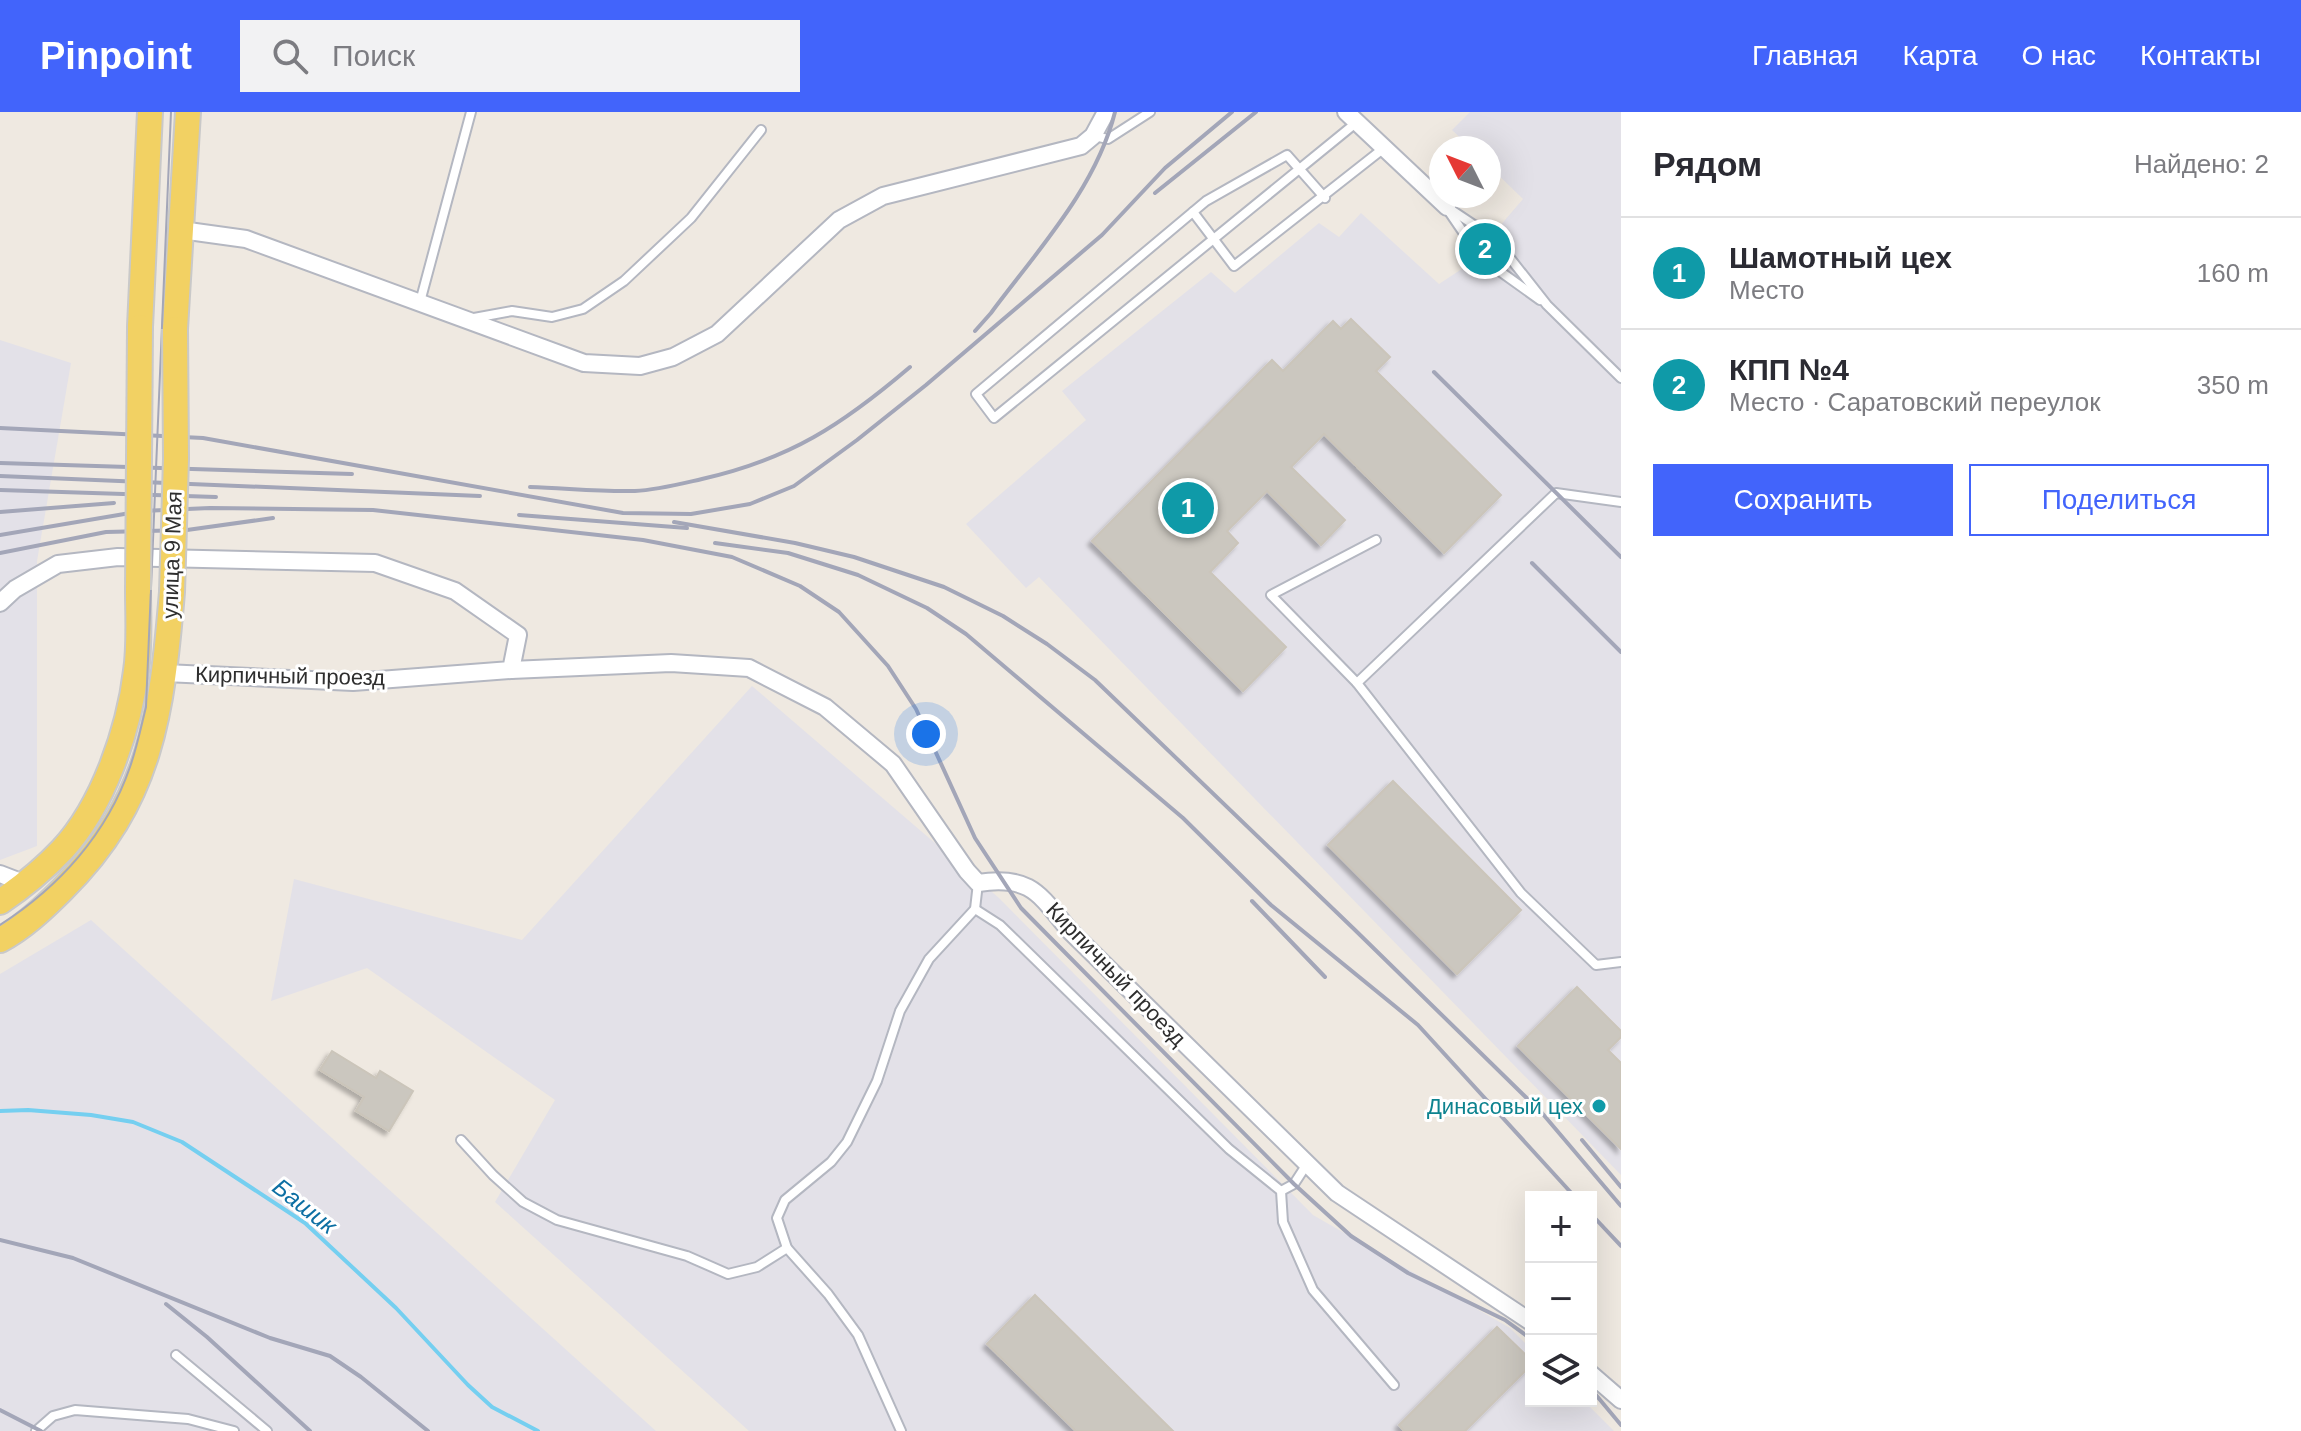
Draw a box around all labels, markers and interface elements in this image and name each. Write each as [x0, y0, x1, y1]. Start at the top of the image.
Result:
search box [240, 20, 800, 92]
icon: search [268, 34, 312, 78]
text: Pinpoint [40, 35, 192, 77]
text: Поиск [332, 39, 415, 72]
text: Главная [1752, 40, 1859, 71]
text: Карта [1903, 40, 1977, 71]
text: О нас [2021, 40, 2096, 71]
text: Контакты [2140, 40, 2261, 71]
north arrow [1429, 136, 1501, 208]
text: Рядом [1653, 145, 1762, 183]
text: Найдено: 2 [2134, 149, 2269, 179]
pin: 2 [1459, 219, 1511, 279]
text: Шамотный цех [1729, 241, 1952, 274]
text: 1 [1672, 258, 1686, 288]
text: 160 m [2197, 258, 2269, 288]
text: Место [1729, 275, 1805, 305]
text: КПП №4 [1729, 353, 1849, 386]
text: 2 [1672, 370, 1686, 400]
text: 350 m [2197, 370, 2269, 400]
text: Место · Саратовский переулок [1729, 387, 2101, 417]
button: Сохранить [1653, 464, 1953, 536]
button: Поделиться [1969, 464, 2269, 536]
pin: 1 [1162, 478, 1214, 538]
street label: улица 9 Мая [157, 491, 187, 619]
street label: Кирпичный проезд [195, 662, 385, 690]
your location [906, 714, 946, 754]
street label: Кирпичный проезд [1041, 897, 1191, 1051]
place label: Динасовый цех [1427, 1094, 1583, 1119]
marker: Динасовый цех [1590, 1097, 1608, 1115]
water label: Башик [268, 1173, 344, 1240]
map controls [1525, 1191, 1597, 1407]
button: + [1525, 1191, 1597, 1263]
button: − [1525, 1263, 1597, 1335]
button: layers [1525, 1335, 1597, 1407]

